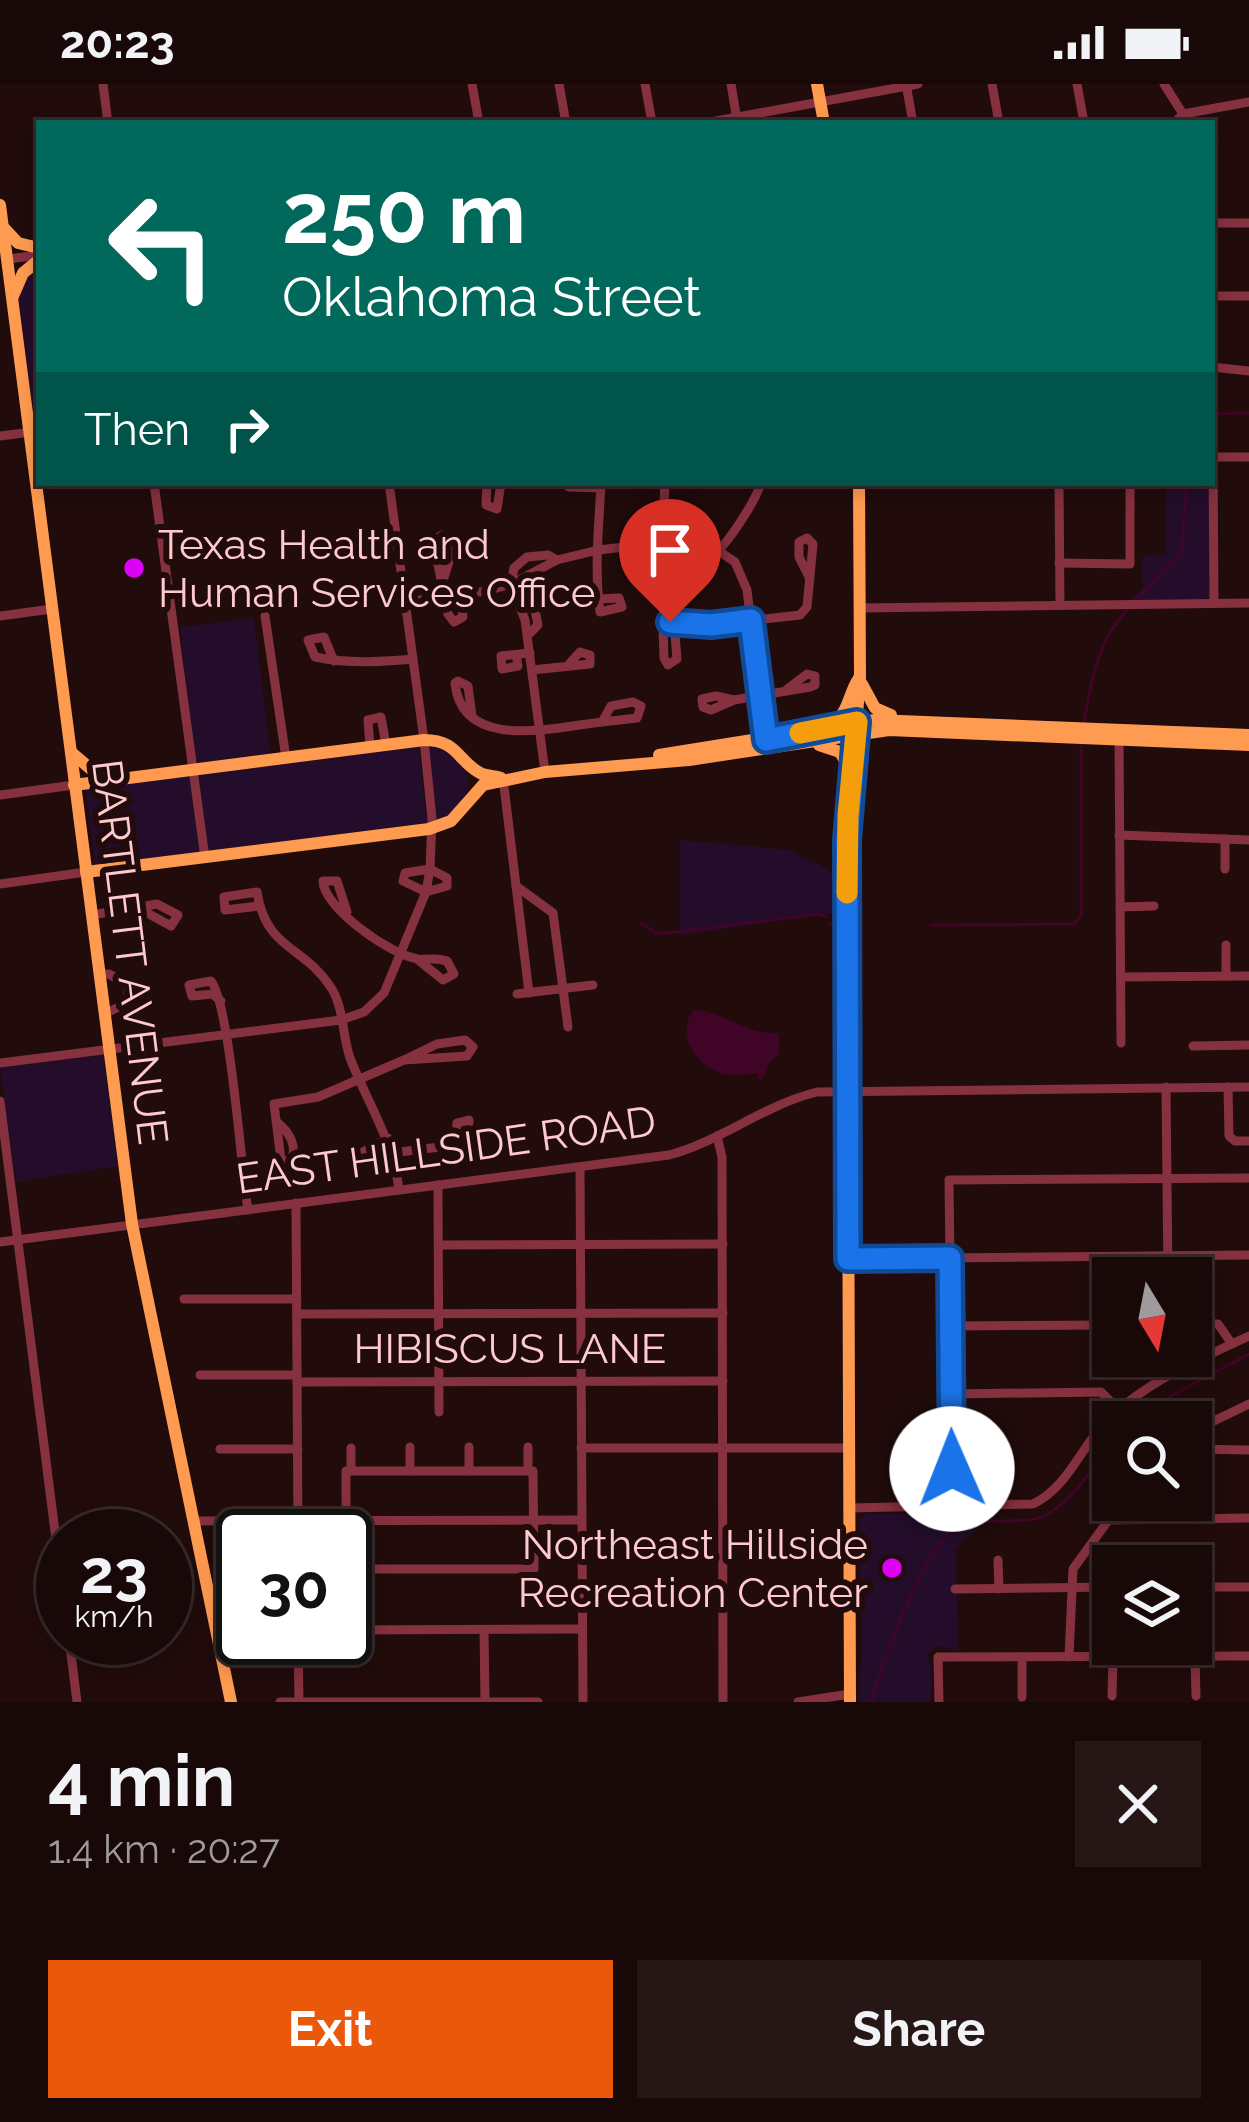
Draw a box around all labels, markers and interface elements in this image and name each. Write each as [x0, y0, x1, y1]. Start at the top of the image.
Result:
text: 20:23 [60, 16, 175, 69]
text: 250 m [282, 164, 526, 263]
icon: left [84, 168, 240, 324]
text: Oklahoma Street [282, 265, 701, 329]
icon: right [214, 396, 280, 462]
text: Then [84, 403, 190, 456]
pin [619, 499, 721, 622]
icon: arrive [637, 517, 703, 583]
place label: Texas Health and Human Services Office [158, 520, 595, 617]
marker: Texas Health and Human Services Office [121, 555, 147, 581]
street label: BARTLETT AVENUE [82, 757, 178, 1147]
street label: EAST HILLSIDE ROAD [233, 1096, 659, 1204]
north arrow [1092, 1257, 1212, 1377]
map controls [1092, 1257, 1212, 1665]
street label: HIBISCUS LANE [354, 1324, 666, 1373]
button: search [1092, 1401, 1212, 1521]
position arrow [889, 1406, 1015, 1532]
speed limit sign: 30 [216, 1509, 372, 1665]
place label: Northeast Hillside Recreation Center [518, 1520, 868, 1617]
text: 23 [80, 1537, 148, 1607]
button: layers [1092, 1545, 1212, 1665]
marker: Northeast Hillside Recreation Center [879, 1555, 905, 1581]
text: km/h [74, 1599, 154, 1634]
text: 4 min [48, 1738, 235, 1823]
button: close [1075, 1741, 1201, 1867]
text: 1.4 km · 20:27 [48, 1826, 280, 1872]
button: Exit [48, 1960, 613, 2098]
button: Share [637, 1960, 1201, 2098]

